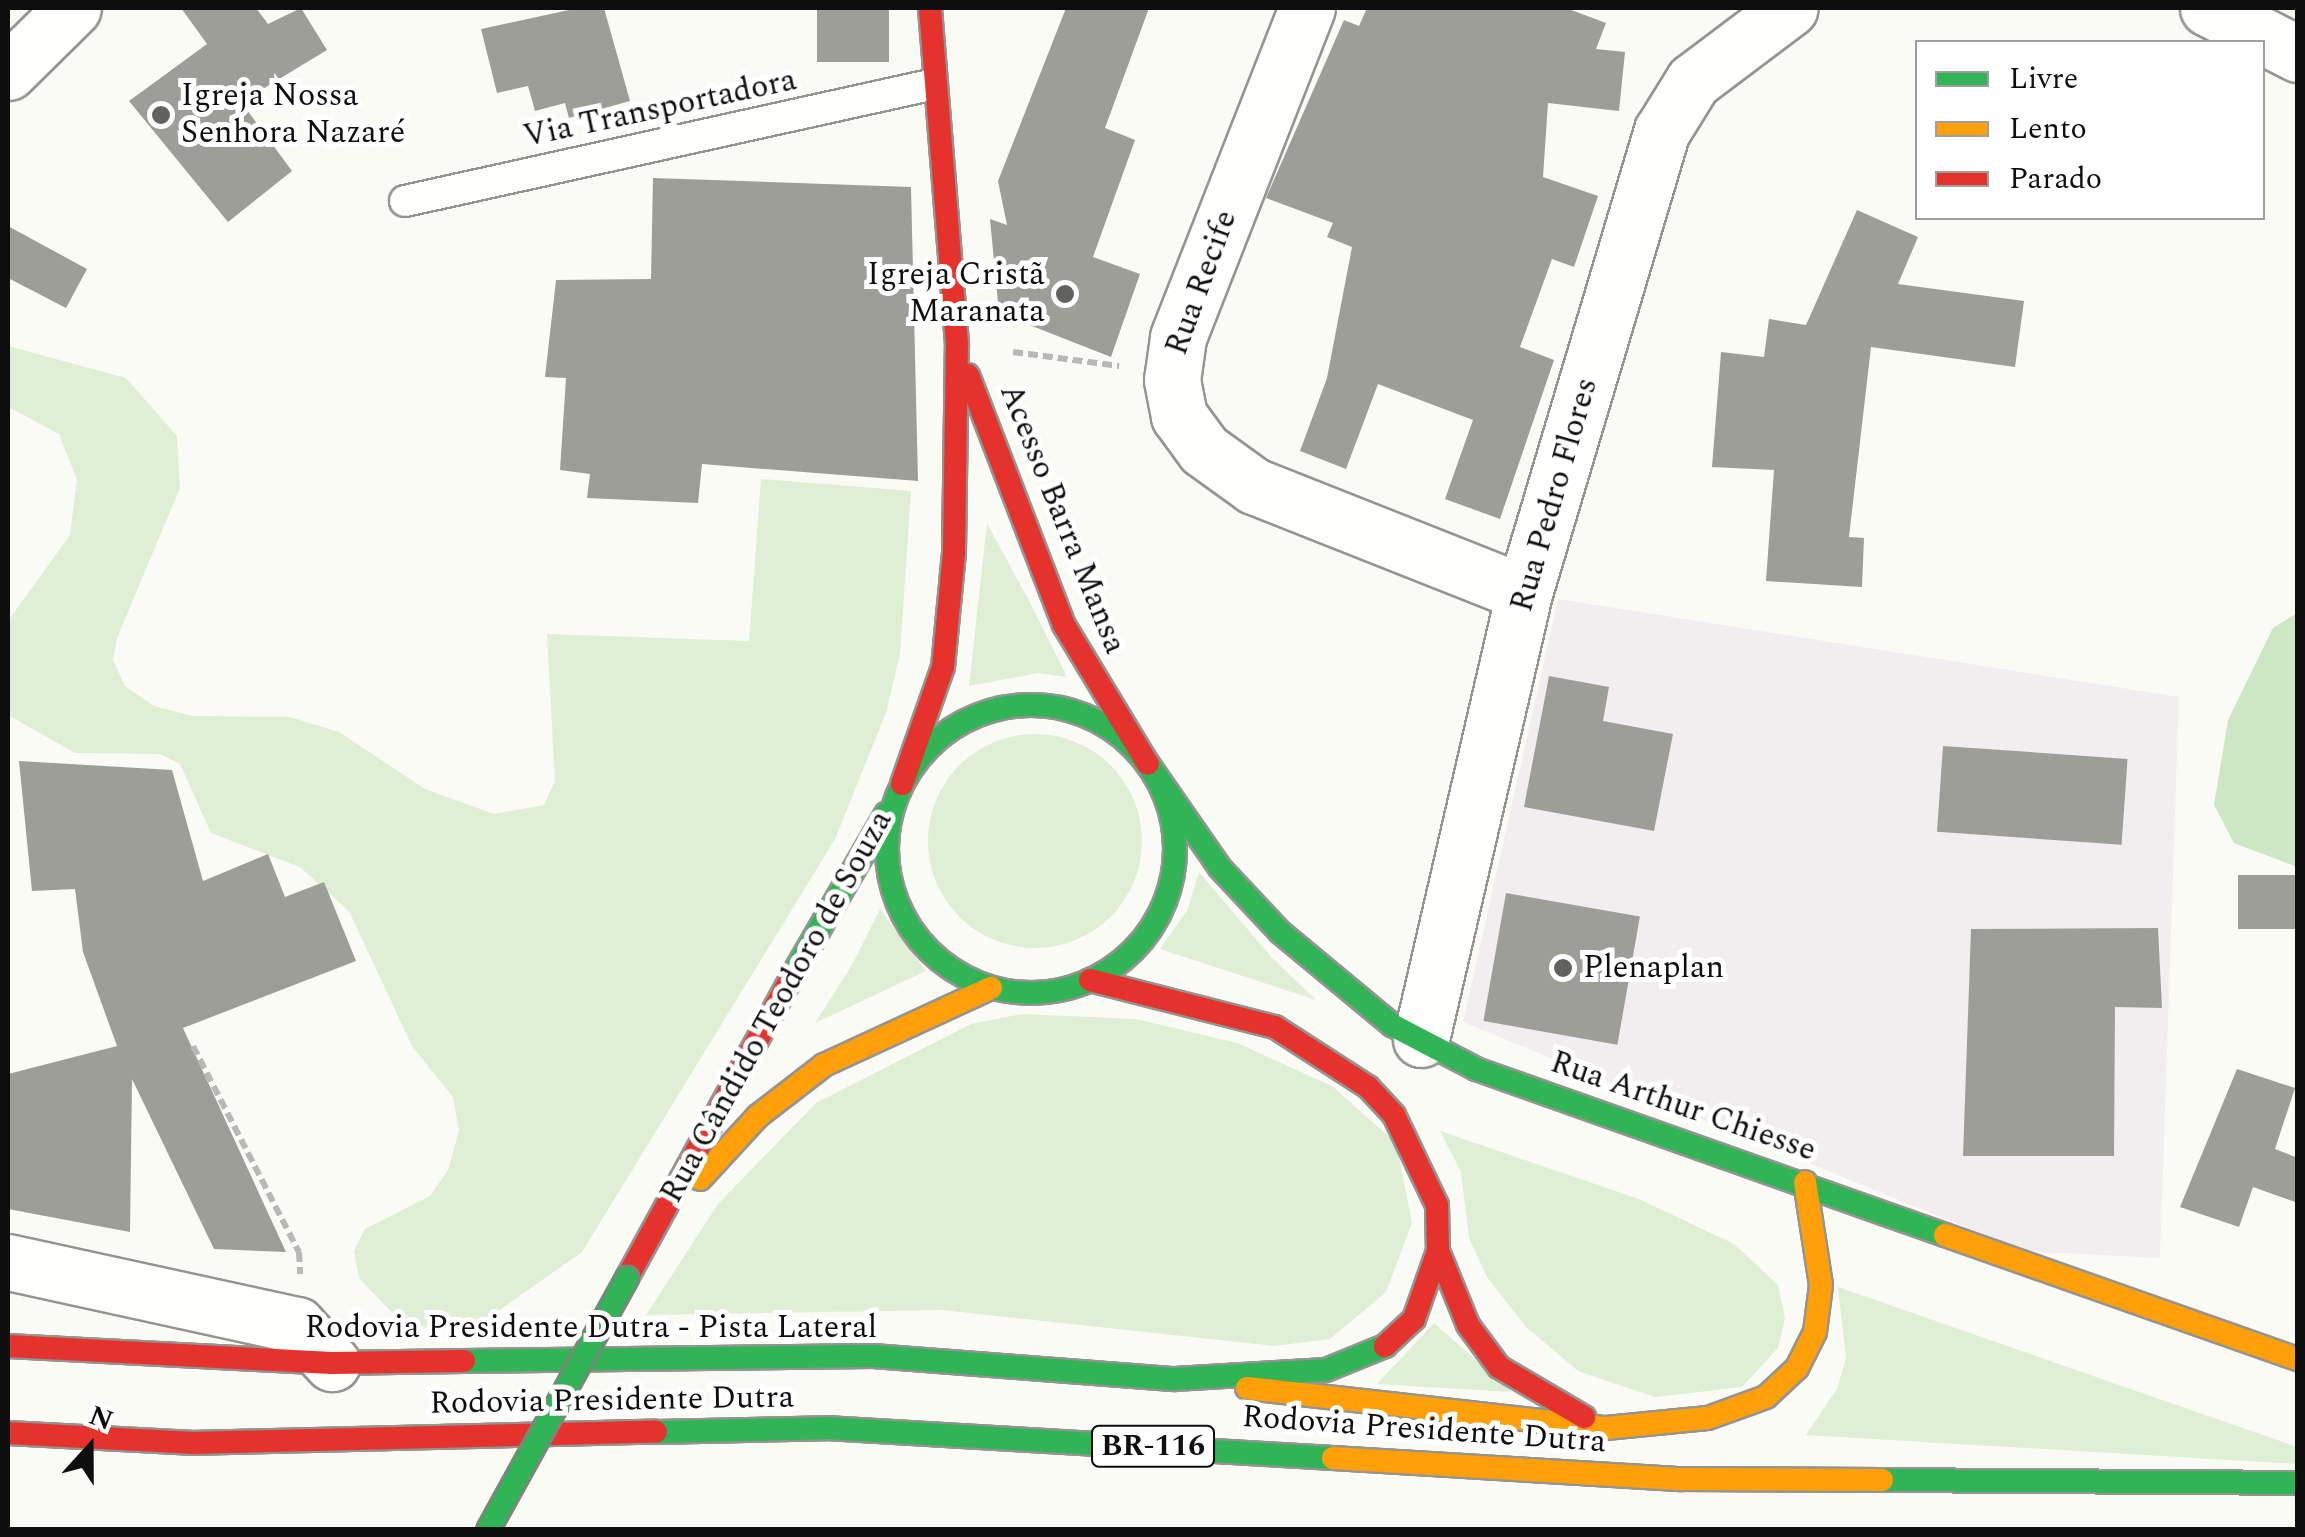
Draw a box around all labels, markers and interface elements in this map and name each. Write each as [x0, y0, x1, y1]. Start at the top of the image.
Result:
legend [1915, 40, 2265, 220]
text: Livre [2009, 56, 2078, 102]
street label: Via Transportadora [520, 61, 800, 157]
place label: Igreja Nossa Senhora Nazaré [181, 78, 405, 153]
marker: Igreja Nossa Senhora Nazaré [150, 104, 172, 126]
text: Lento [2009, 106, 2087, 152]
text: Parado [2009, 156, 2102, 202]
street label: Rua Recife [1158, 205, 1246, 361]
place label: Igreja Cristã Maranata [867, 257, 1045, 332]
marker: Igreja Cristã Maranata [1054, 283, 1076, 305]
street label: Rua Pedro Flores [1503, 374, 1607, 616]
street label: Acesso Barra Mansa [990, 379, 1134, 659]
street label: Rua Cândido Teodoro de Souza [653, 804, 901, 1210]
place label: Plenaplan [1583, 949, 1724, 987]
marker: Plenaplan [1552, 957, 1574, 979]
street label: Rua Arthur Chiesse [1545, 1044, 1821, 1170]
street label: Rodovia Presidente Dutra - Pista Lateral [305, 1309, 877, 1347]
street label: Rodovia Presidente Dutra [429, 1379, 795, 1423]
text: N [83, 1394, 119, 1443]
north arrow [40, 1397, 140, 1497]
street label: Rodovia Presidente Dutra [1241, 1398, 1607, 1462]
road number: BR-116 [1090, 1421, 1216, 1471]

